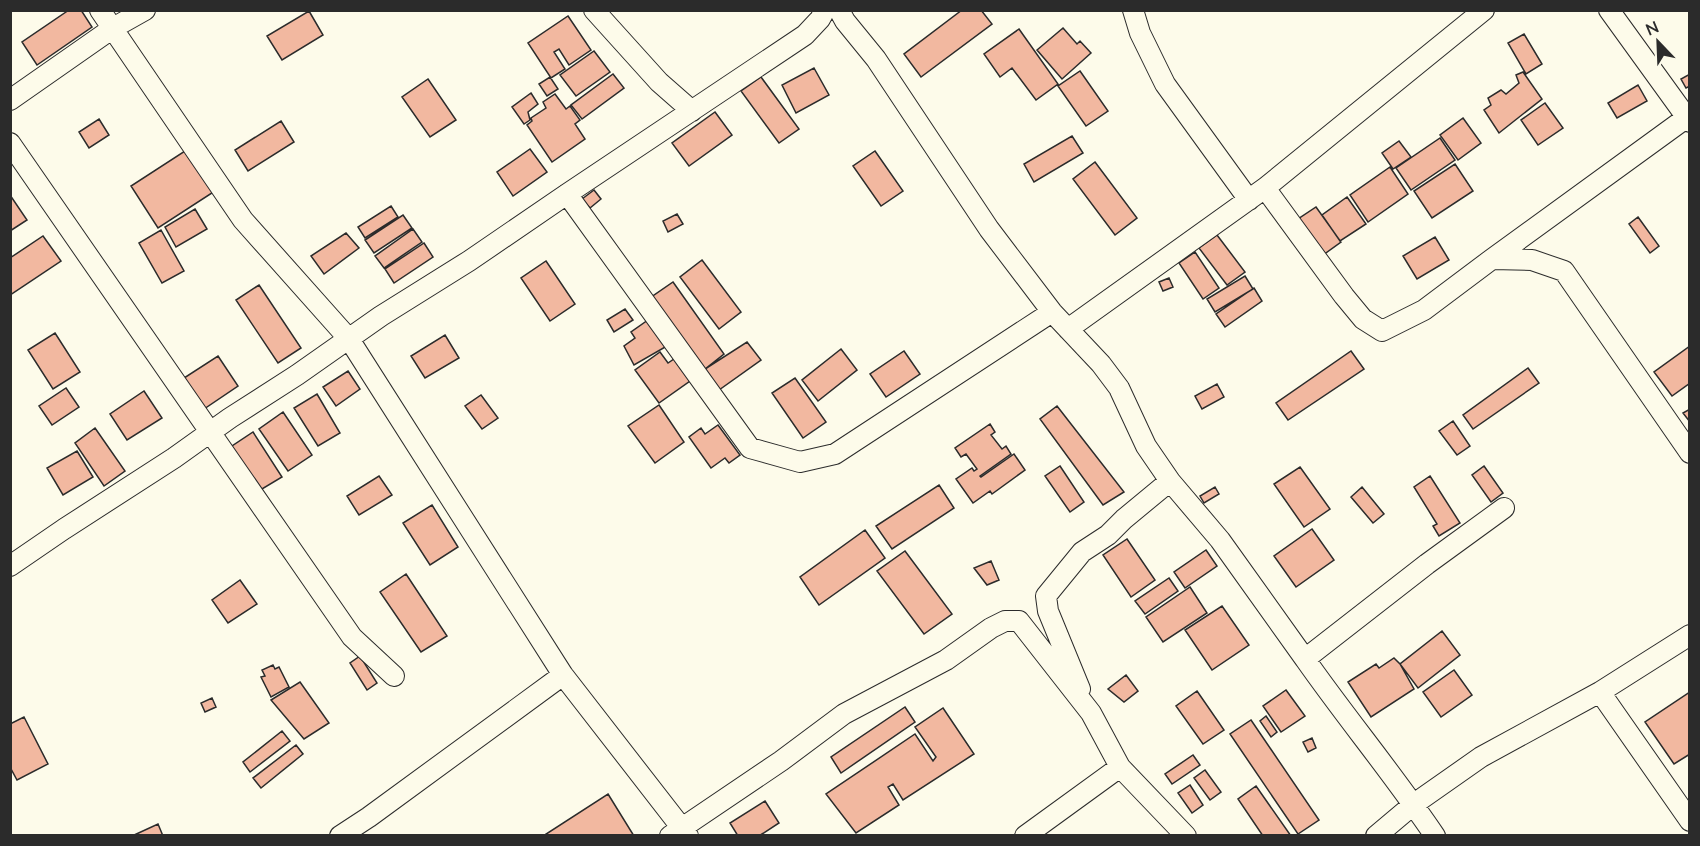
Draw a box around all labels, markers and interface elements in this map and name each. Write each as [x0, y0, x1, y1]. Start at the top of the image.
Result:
north arrow [1628, 12, 1688, 72]
text: N [1643, 17, 1661, 39]

